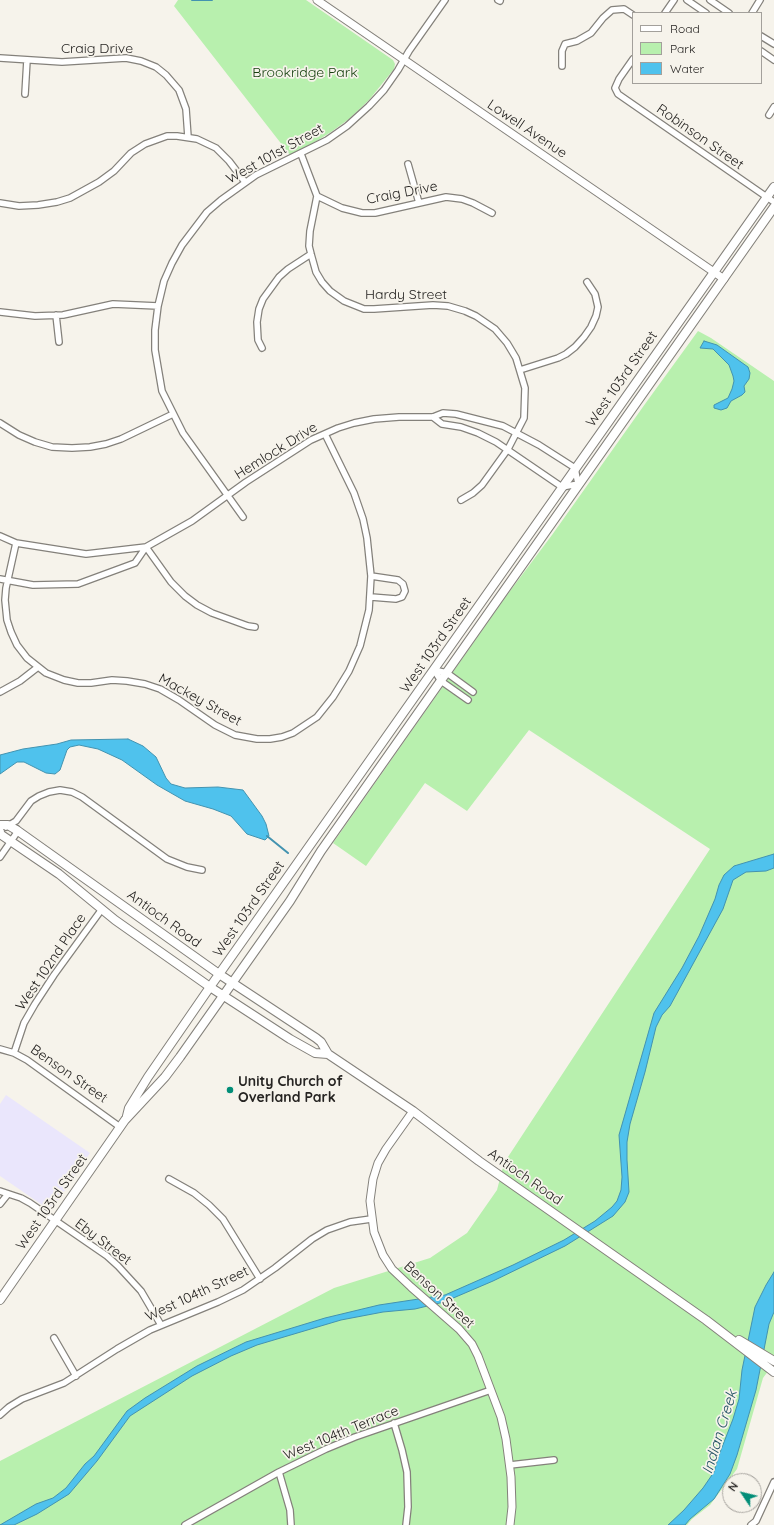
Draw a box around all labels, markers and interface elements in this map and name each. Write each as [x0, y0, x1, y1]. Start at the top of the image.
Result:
legend [632, 12, 762, 84]
text: Road [670, 21, 700, 36]
street label: Craig Drive [61, 41, 133, 57]
text: Park [670, 41, 695, 56]
text: Water [670, 61, 704, 76]
park label: Brookridge Park [252, 65, 358, 81]
street label: Lowell Avenue [484, 96, 570, 162]
street label: Robinson Street [653, 101, 747, 173]
street label: West 101st Street [224, 120, 326, 188]
street label: Craig Drive [365, 178, 439, 208]
street label: Hardy Street [365, 287, 447, 303]
street label: West 103rd Street [583, 328, 661, 430]
street label: Hemlock Drive [231, 419, 321, 483]
street label: West 103rd Street [397, 594, 475, 696]
street label: Mackey Street [156, 670, 244, 730]
street label: West 103rd Street [210, 858, 288, 960]
street label: Antioch Road [124, 887, 204, 951]
street label: West 102nd Place [12, 910, 90, 1014]
street label: Benson Street [27, 1041, 111, 1107]
place label: Unity Church of Overland Park [238, 1074, 343, 1106]
marker: Unity Church of Overland Park [225, 1085, 235, 1095]
street label: Antioch Road [485, 1145, 565, 1209]
street label: West 103rd Street [13, 1151, 91, 1253]
street label: Eby Street [71, 1215, 135, 1269]
street label: Benson Street [400, 1258, 478, 1332]
street label: West 104th Street [143, 1263, 251, 1325]
water label: Indian Creek [699, 1388, 741, 1476]
street label: West 104th Terrace [281, 1402, 401, 1464]
north arrow [722, 1473, 762, 1513]
text: N [725, 1479, 741, 1494]

